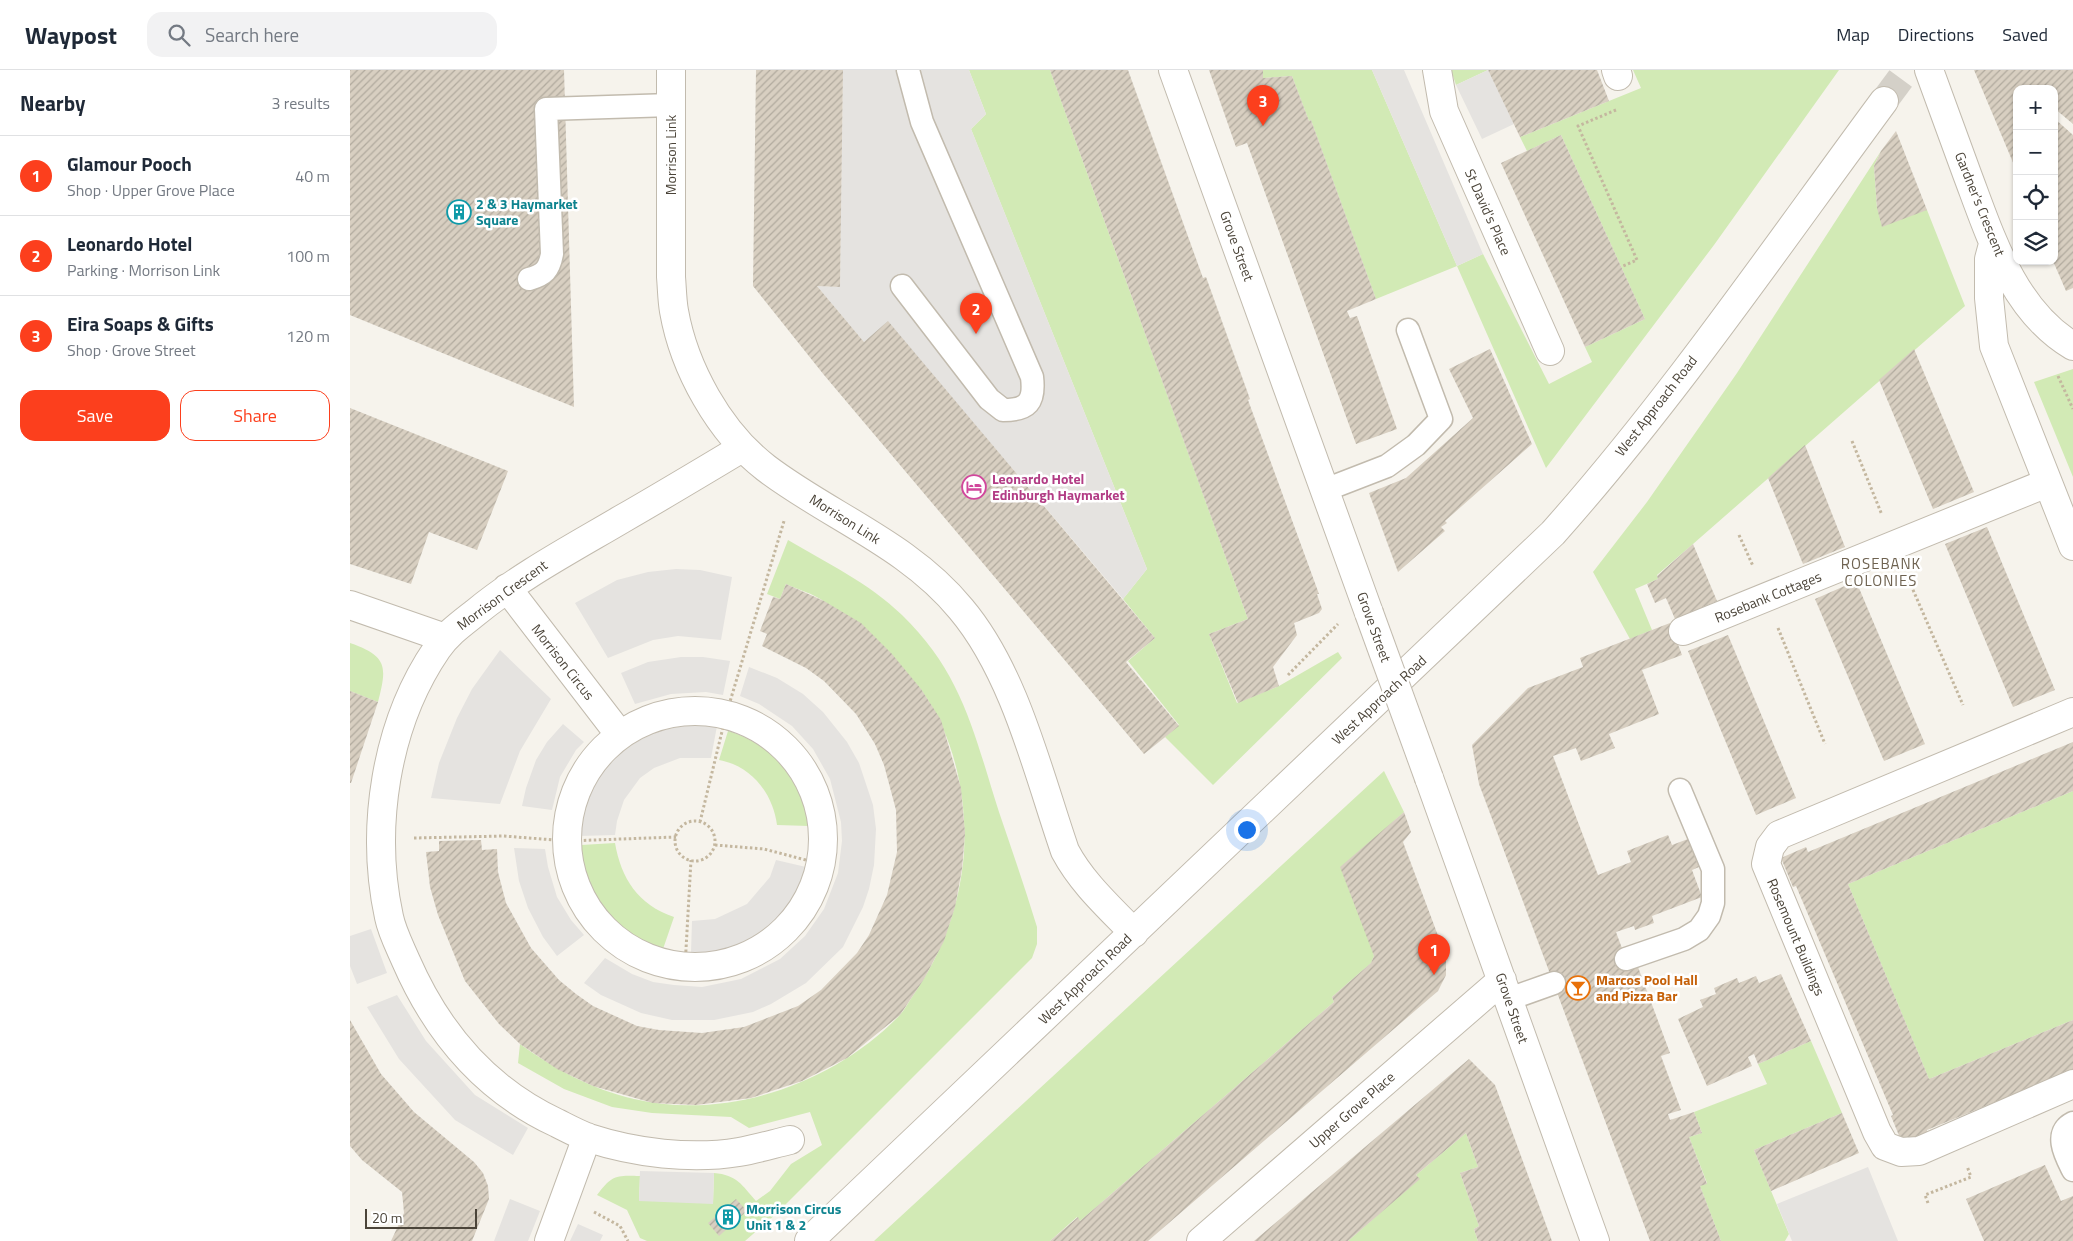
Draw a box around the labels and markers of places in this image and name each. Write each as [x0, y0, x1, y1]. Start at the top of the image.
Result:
pin: 3 [1247, 85, 1279, 126]
place label: 2 & 3 Haymarket Square [476, 193, 578, 230]
building icon: 2 & 3 Haymarket Square [446, 199, 472, 225]
pin: 2 [960, 293, 992, 334]
place label: Leonardo Hotel Edinburgh Haymarket [992, 468, 1125, 505]
hotel icon: Leonardo Hotel Edinburgh Haymarket [961, 474, 987, 500]
pin: 1 [1418, 934, 1450, 975]
place label: Marcos Pool Hall and Pizza Bar [1596, 969, 1698, 1006]
bar icon: Marcos Pool Hall and Pizza Bar [1565, 975, 1591, 1001]
place label: Morrison Circus Unit 1 & 2 [746, 1198, 842, 1235]
building icon: Morrison Circus Unit 1 & 2 [715, 1204, 741, 1230]

